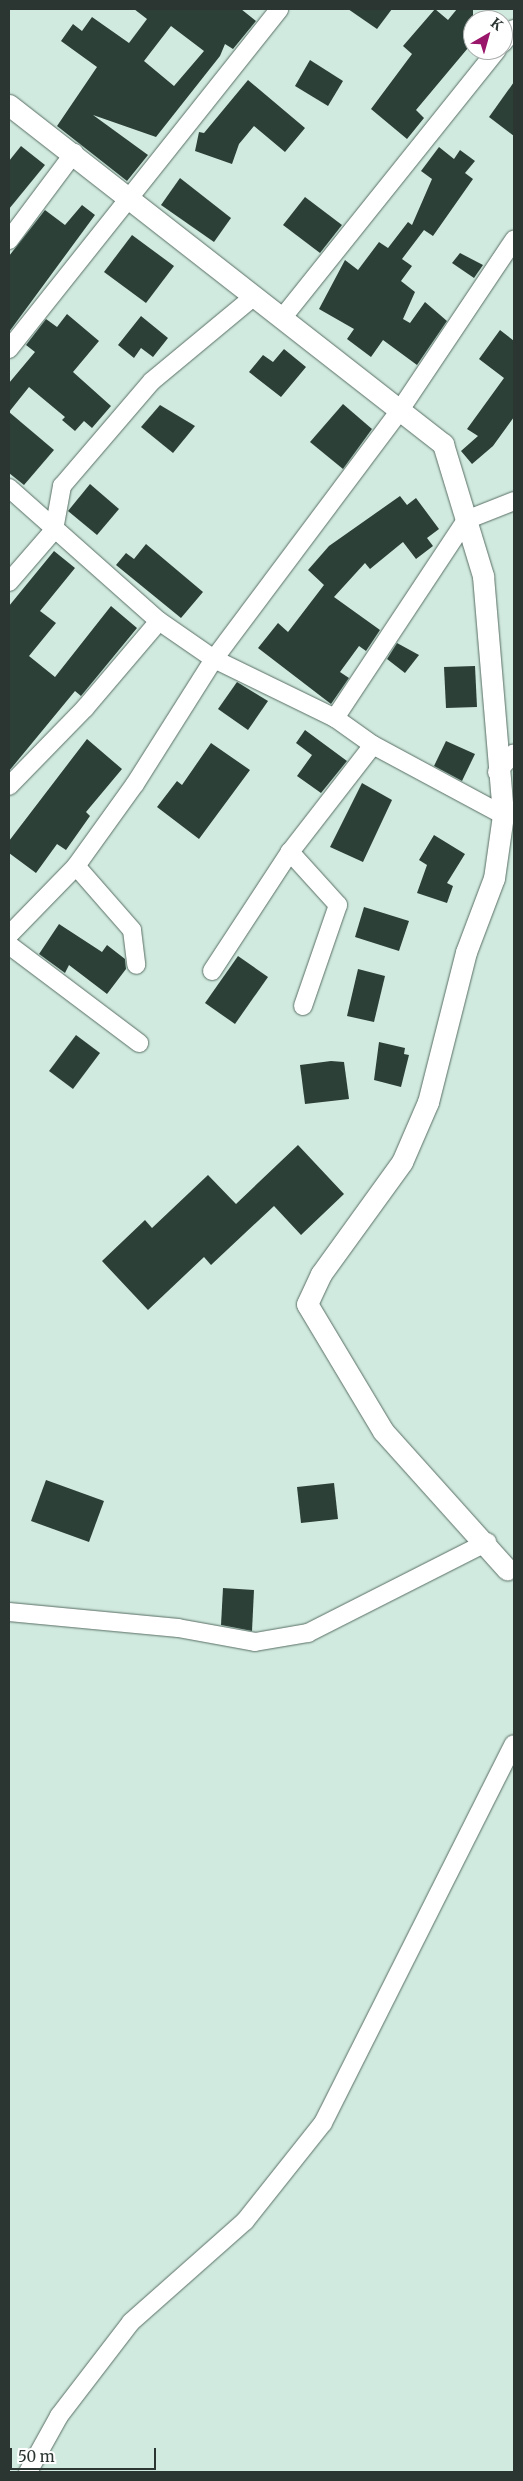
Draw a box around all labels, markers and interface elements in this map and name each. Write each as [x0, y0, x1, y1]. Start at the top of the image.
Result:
north arrow [463, 10, 513, 60]
text: K [487, 14, 506, 34]
scale bar [12, 2438, 159, 2470]
text: 50 m [18, 2447, 55, 2466]

